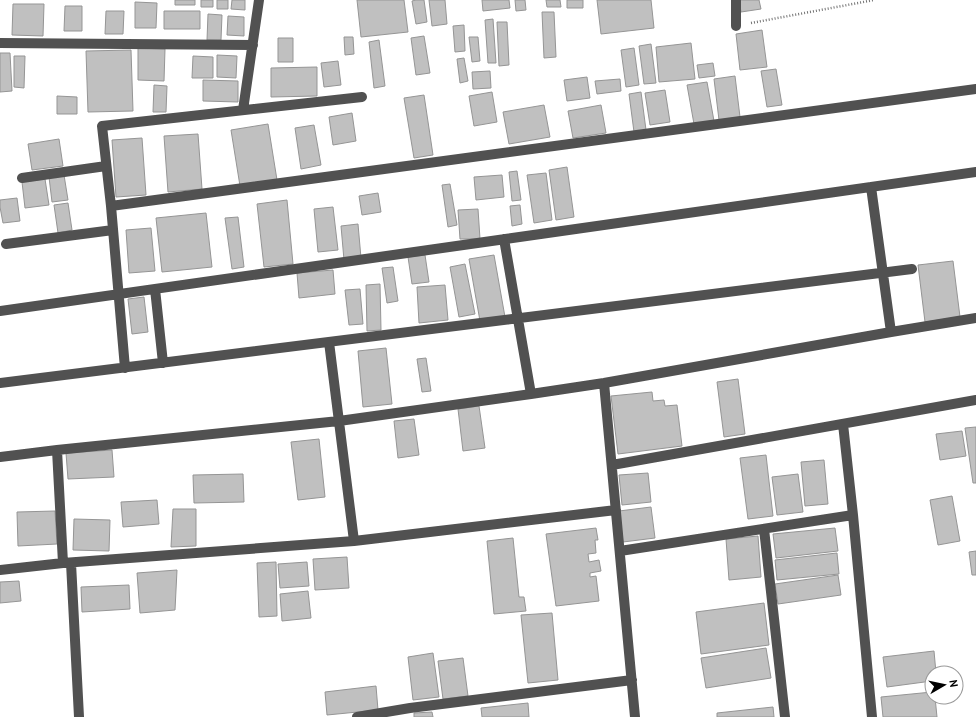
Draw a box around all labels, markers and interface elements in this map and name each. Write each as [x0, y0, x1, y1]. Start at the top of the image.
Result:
north arrow [924, 665, 964, 705]
text: N [946, 679, 961, 688]

